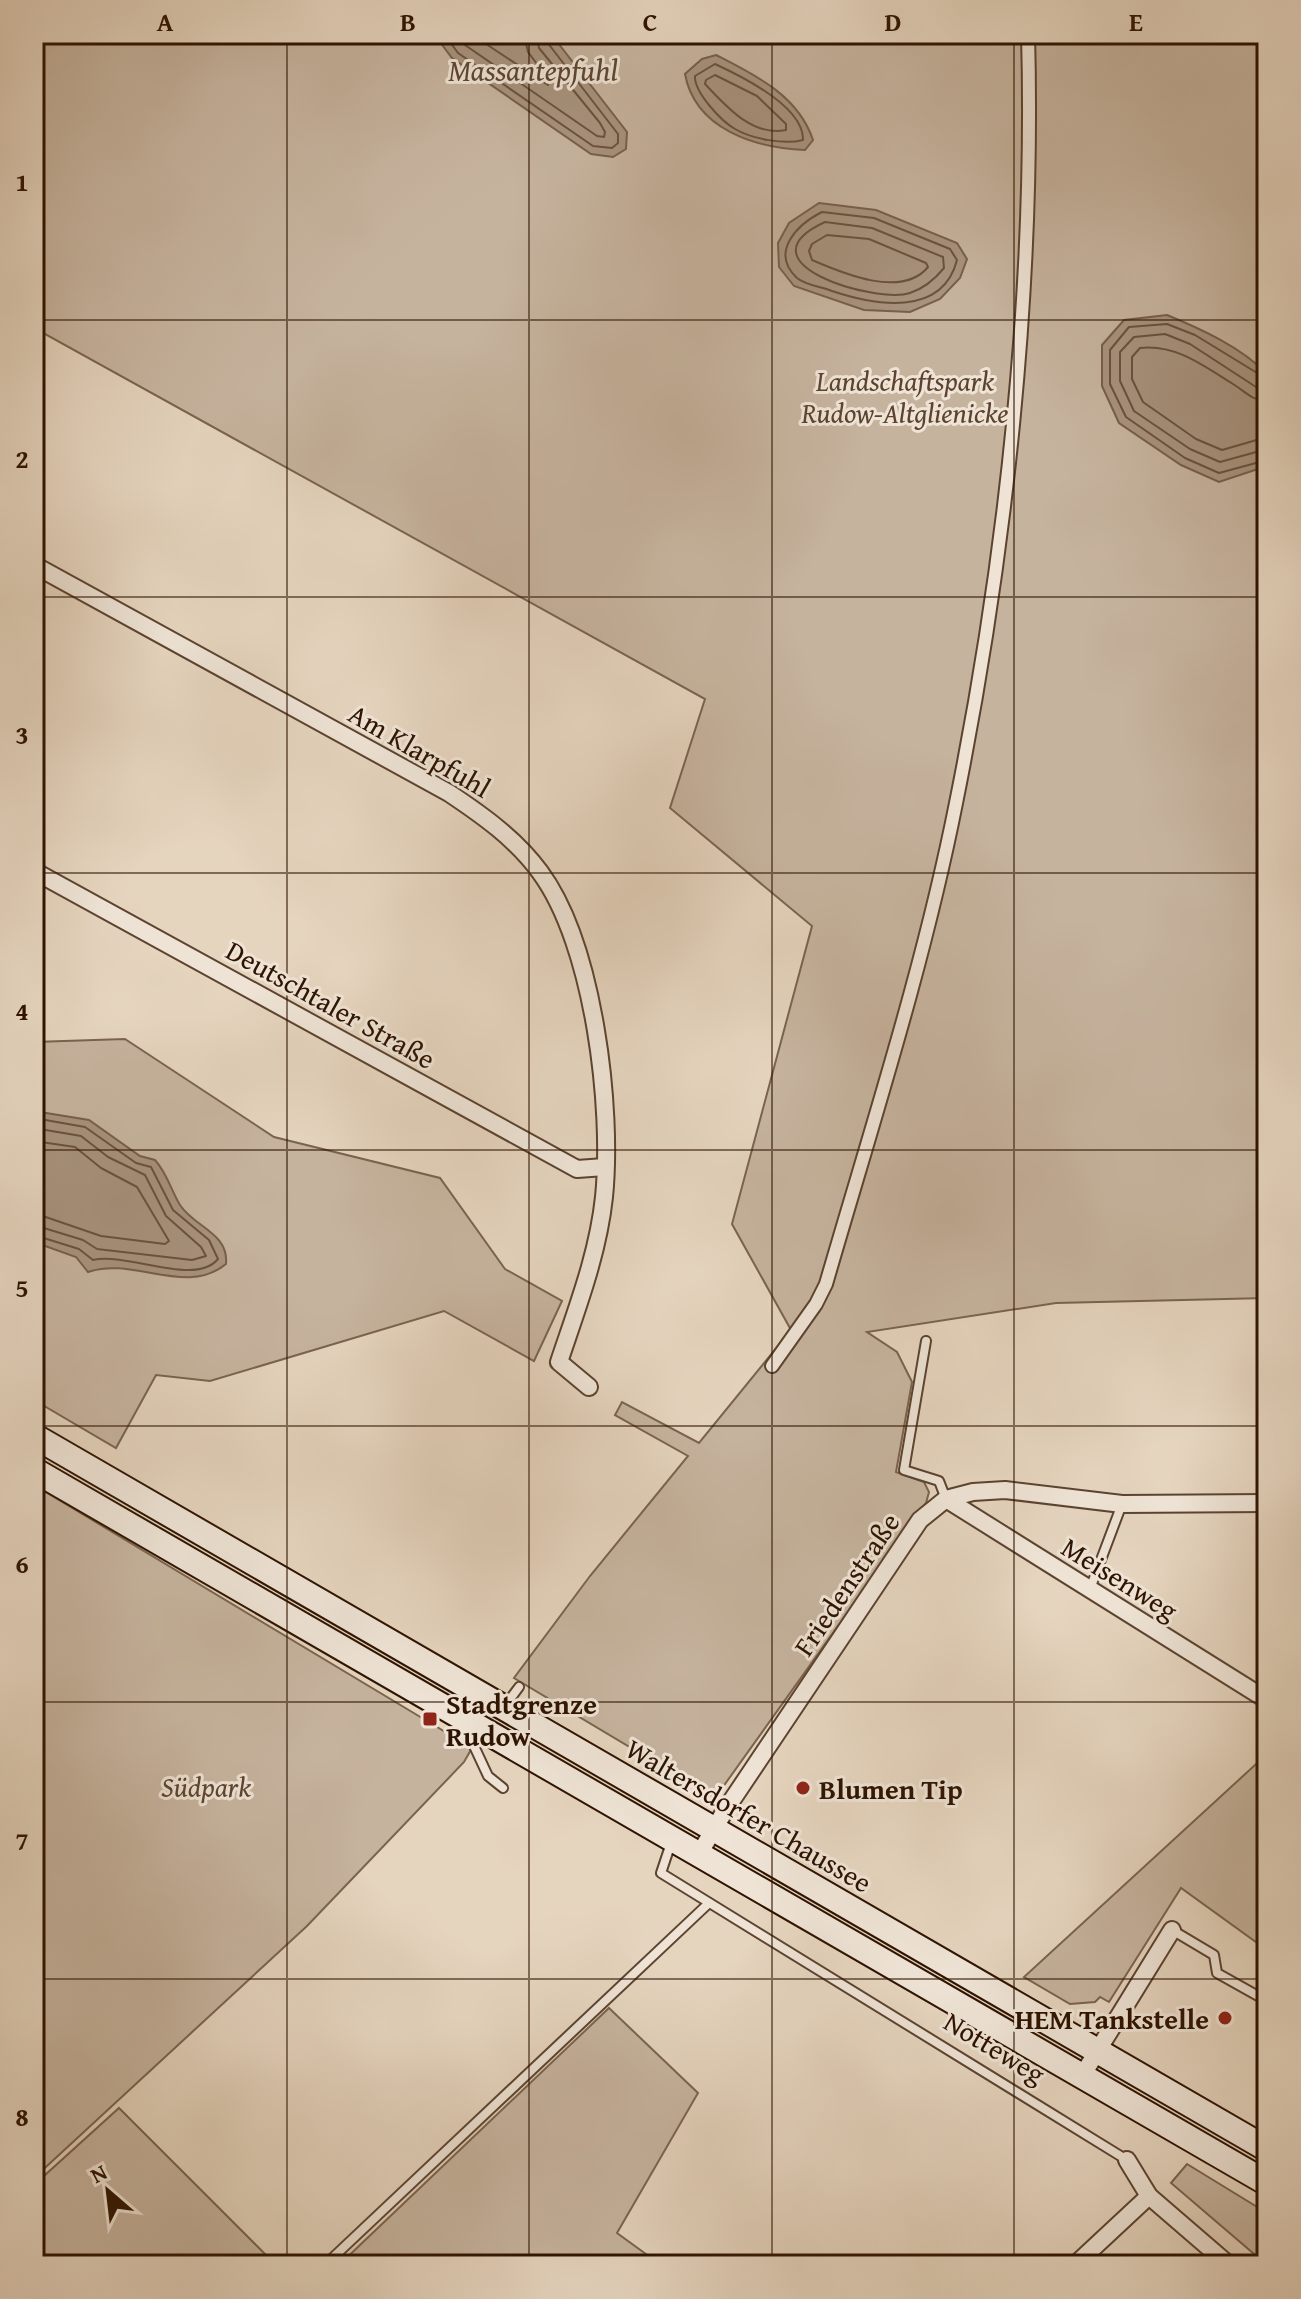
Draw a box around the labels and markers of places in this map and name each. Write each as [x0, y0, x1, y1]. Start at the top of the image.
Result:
place label: Stadtgrenze Rudow [446, 1683, 597, 1756]
marker: Stadtgrenze Rudow [421, 1710, 439, 1728]
place label: Blumen Tip [819, 1768, 963, 1809]
marker: Blumen Tip [794, 1779, 812, 1797]
place label: HEM Tankstelle [1015, 1998, 1209, 2039]
marker: HEM Tankstelle [1216, 2009, 1234, 2027]

